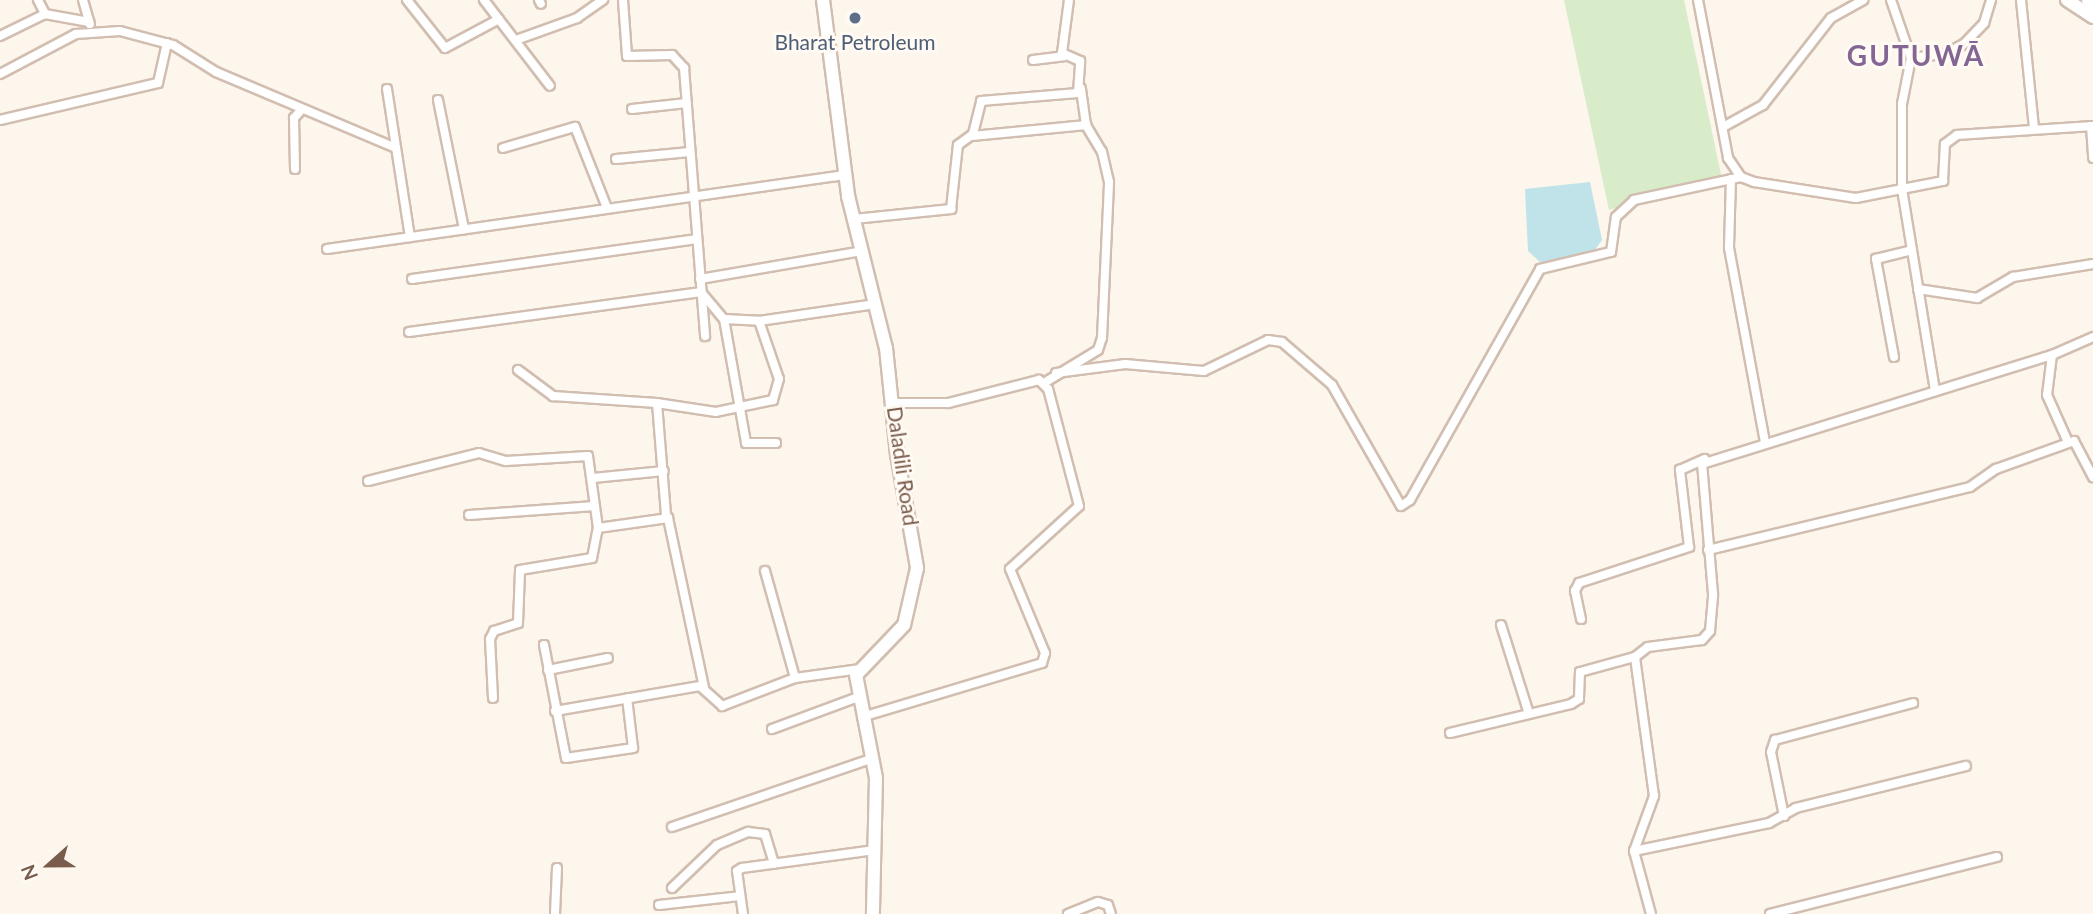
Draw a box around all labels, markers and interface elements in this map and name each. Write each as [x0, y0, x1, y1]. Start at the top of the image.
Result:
marker: Bharat Petroleum [847, 10, 863, 26]
place label: Bharat Petroleum [775, 29, 935, 55]
district label: GUTUWĀ [1848, 38, 1984, 72]
street label: Daladili Road [882, 405, 924, 527]
north arrow [14, 830, 84, 900]
text: N [16, 862, 42, 884]

